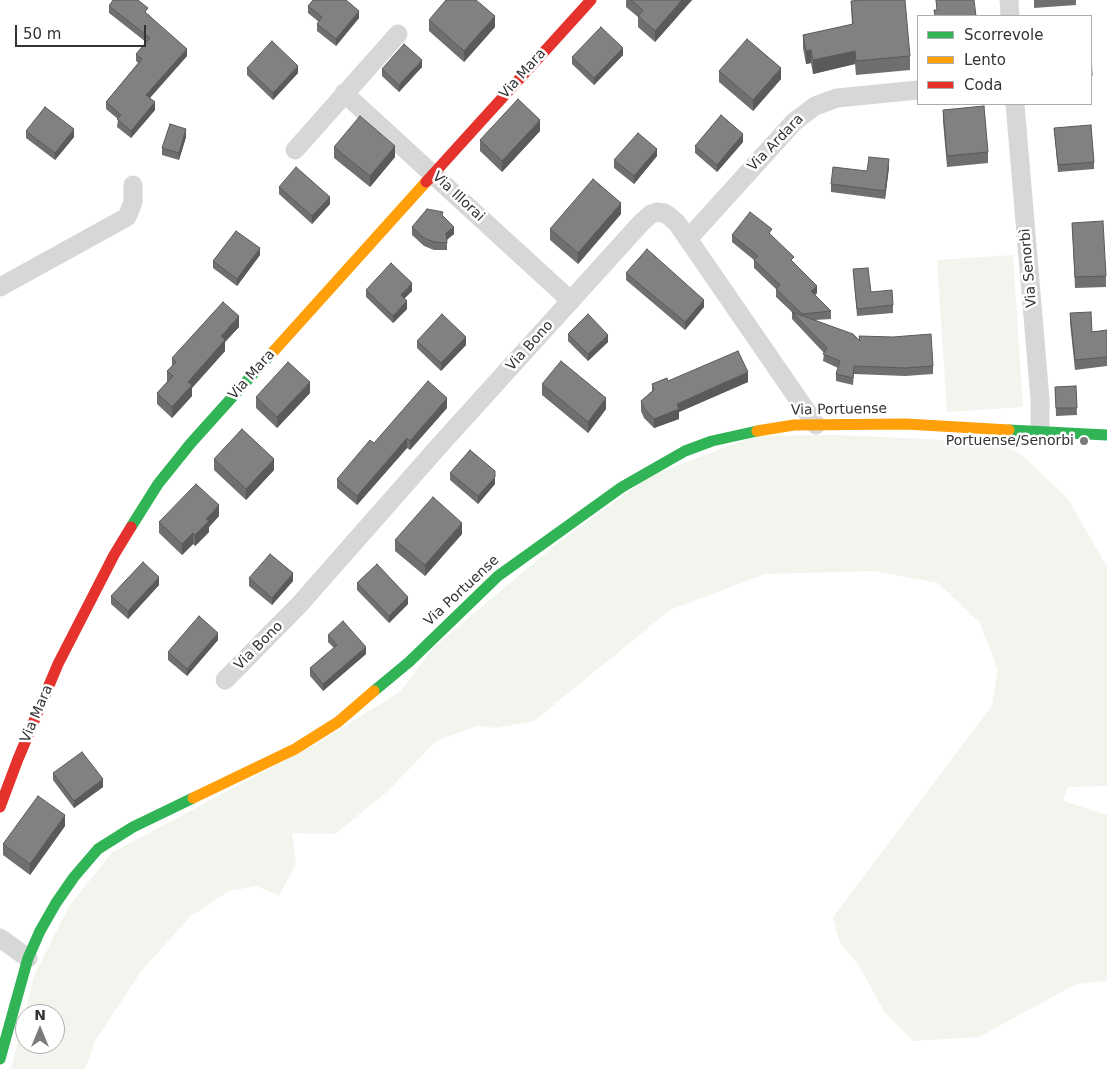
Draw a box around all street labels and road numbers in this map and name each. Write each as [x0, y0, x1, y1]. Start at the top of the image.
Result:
street label: Via Mara [496, 46, 550, 102]
street label: Via Ardara [745, 111, 807, 175]
street label: Via Illorai [429, 169, 487, 225]
street label: Via Senorbì [1017, 228, 1041, 308]
street label: Via Bono [503, 317, 557, 375]
street label: Via Mara [225, 347, 279, 403]
street label: Via Portuense [791, 401, 887, 419]
street label: Via Portuense [421, 552, 503, 630]
street label: Via Bono [231, 618, 287, 674]
street label: Via Mara [17, 683, 57, 745]

